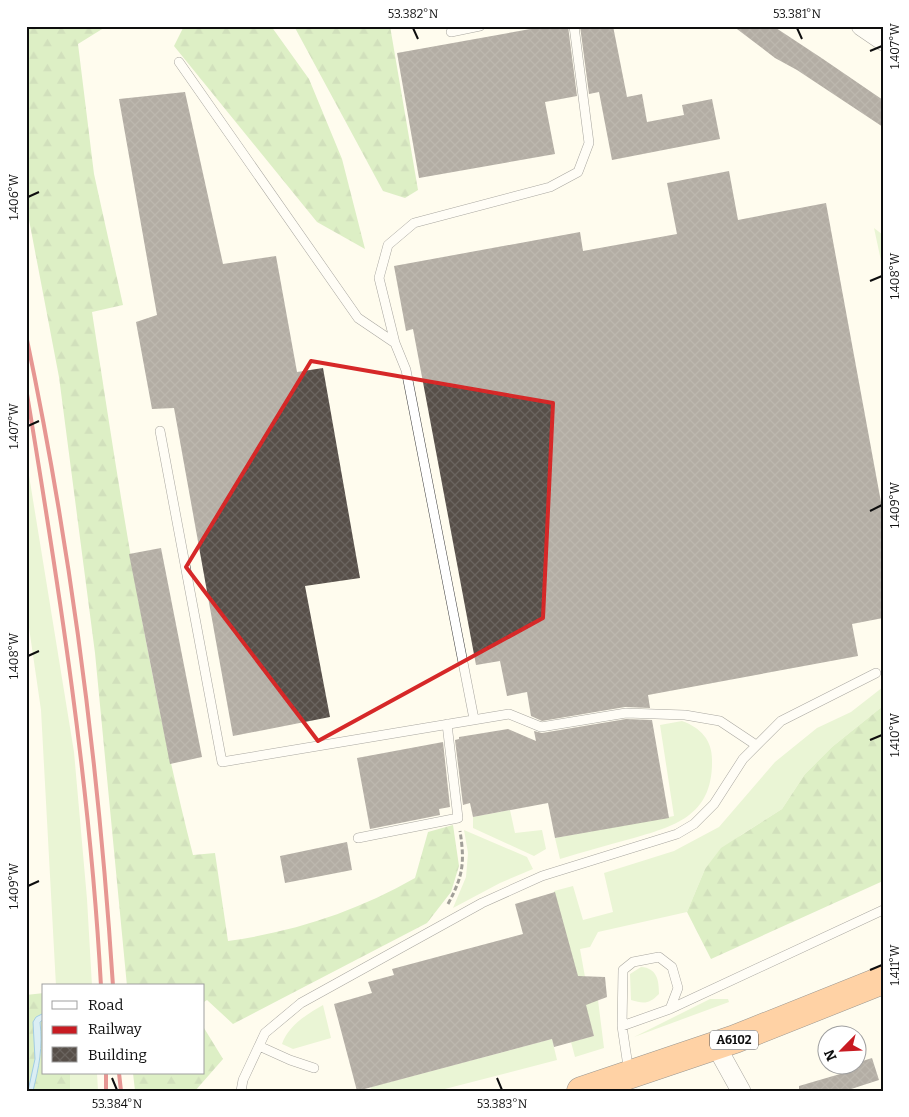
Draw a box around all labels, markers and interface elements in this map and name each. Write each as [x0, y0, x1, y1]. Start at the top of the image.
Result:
text: 53.382°N [388, 7, 439, 21]
text: 53.381°N [773, 7, 822, 21]
text: 1.407°W [888, 22, 902, 69]
text: 1.406°W [7, 173, 21, 220]
text: 1.408°W [888, 252, 902, 299]
text: 1.407°W [7, 402, 21, 449]
text: 1.409°W [888, 481, 902, 528]
text: 1.408°W [7, 632, 21, 679]
text: 1.410°W [888, 712, 902, 757]
text: 1.409°W [7, 862, 21, 909]
text: 1.411°W [888, 944, 902, 985]
legend [42, 984, 205, 1074]
text: Road [88, 996, 123, 1014]
text: Railway [88, 1020, 142, 1038]
north arrow [816, 1024, 866, 1074]
road number: A6102 [710, 1030, 758, 1050]
text: Building [88, 1046, 147, 1064]
text: N [821, 1047, 841, 1063]
text: 53.384°N [92, 1097, 143, 1111]
text: 53.383°N [477, 1097, 528, 1111]

